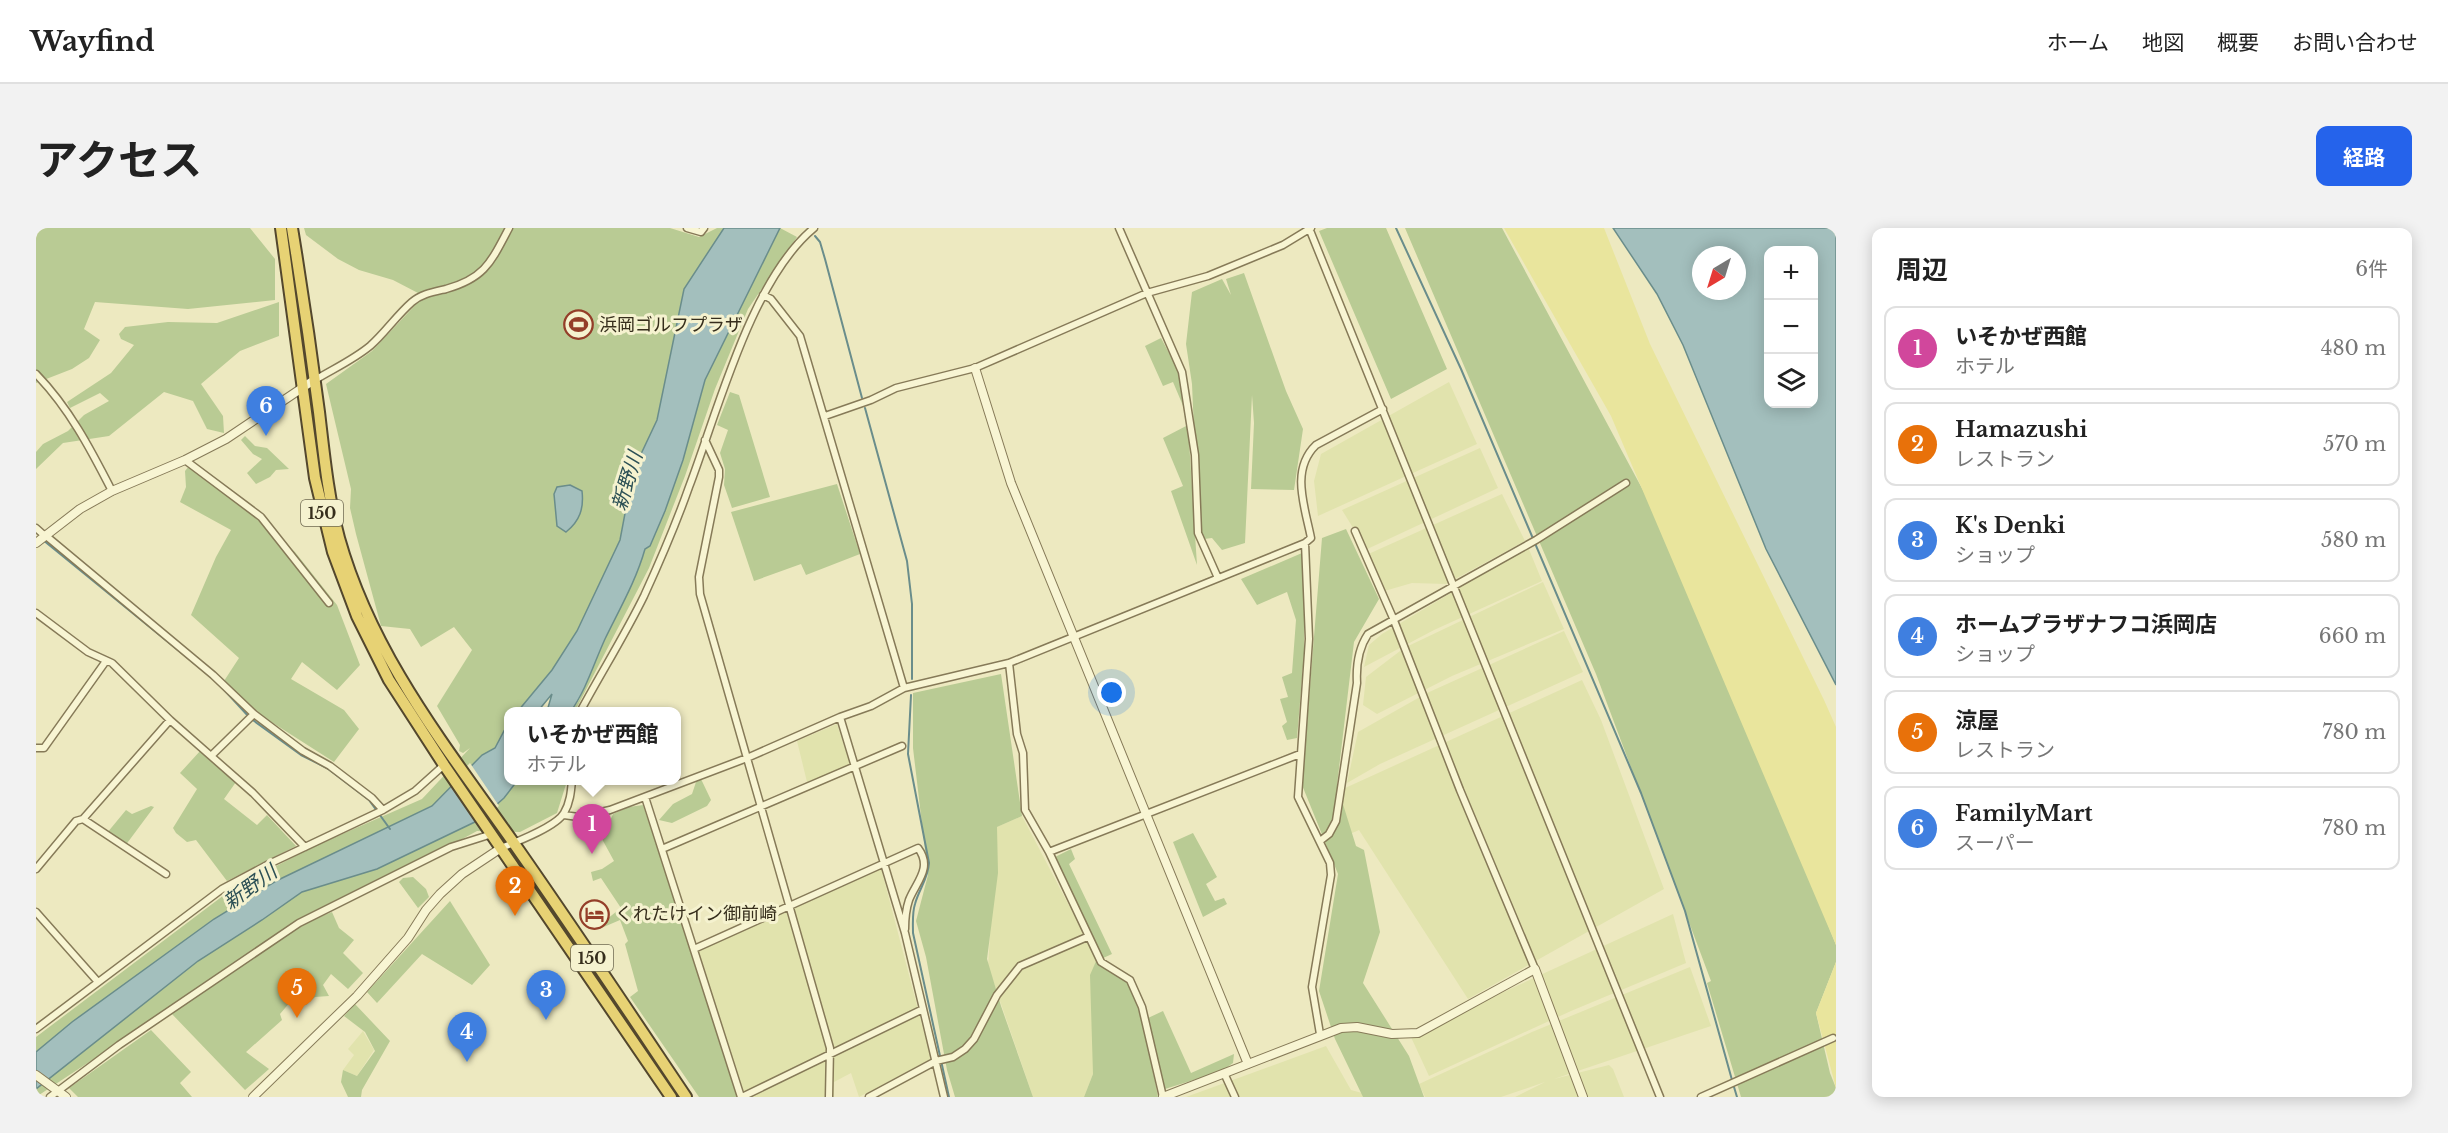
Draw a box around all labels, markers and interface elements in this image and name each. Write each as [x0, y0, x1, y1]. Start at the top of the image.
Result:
text: Wayfind [30, 24, 155, 59]
text: ホーム [2047, 30, 2109, 56]
text: 地図 [2142, 30, 2184, 56]
text: 概要 [2217, 30, 2259, 56]
text: お問い合わせ [2292, 30, 2418, 56]
button: 経路 [2316, 126, 2412, 186]
text: アクセス [36, 134, 202, 186]
north arrow [1692, 246, 1746, 300]
map controls [1764, 246, 1818, 408]
button: + [1764, 246, 1818, 300]
text: 周辺 [1896, 254, 1948, 286]
text: 6件 [2355, 257, 2388, 281]
button: − [1764, 300, 1818, 354]
sports icon: 浜岡ゴルフプラザ [562, 309, 594, 341]
place label: 浜岡ゴルフプラザ [599, 314, 743, 336]
text: いそかぜ西館 [1955, 323, 2087, 350]
text: 1 [1913, 336, 1922, 360]
text: 480 m [2321, 336, 2386, 360]
button: layers [1764, 354, 1818, 408]
text: ホテル [1955, 354, 2015, 378]
pin: 6 [246, 386, 286, 436]
text: Hamazushi [1955, 416, 2087, 443]
text: 2 [1911, 432, 1924, 456]
text: 570 m [2323, 432, 2386, 456]
water label: 新野川 [607, 447, 648, 513]
text: レストラン [1955, 447, 2055, 471]
road number: 150 [301, 500, 343, 526]
text: K's Denki [1955, 512, 2065, 539]
text: 3 [1911, 528, 1924, 552]
text: 580 m [2321, 528, 2386, 552]
text: ショップ [1955, 543, 2035, 567]
text: ホームプラザナフコ浜岡店 [1955, 611, 2217, 638]
text: 4 [1911, 624, 1924, 648]
text: 660 m [2319, 624, 2386, 648]
text: ショップ [1955, 642, 2035, 666]
your location [1097, 678, 1126, 707]
popup [504, 707, 681, 785]
text: 涼屋 [1955, 707, 1999, 734]
text: 5 [1912, 720, 1923, 744]
text: 780 m [2322, 720, 2386, 744]
text: いそかぜ西館 [526, 721, 659, 748]
text: レストラン [1955, 738, 2055, 762]
text: ホテル [526, 752, 586, 776]
text: FamilyMart [1955, 800, 2093, 827]
pin: 1 [572, 804, 612, 854]
text: 6 [1911, 816, 1924, 840]
text: 780 m [2322, 816, 2386, 840]
text: スーパー [1955, 831, 2035, 855]
water label: 新野川 [219, 858, 283, 914]
pin: 2 [496, 866, 534, 916]
hotel icon: くれたけイン御前崎 [578, 898, 610, 930]
place label: くれたけイン御前崎 [615, 903, 777, 925]
road number: 150 [571, 945, 613, 971]
pin: 5 [278, 968, 316, 1018]
pin: 3 [526, 970, 566, 1020]
pin: 4 [448, 1012, 486, 1062]

